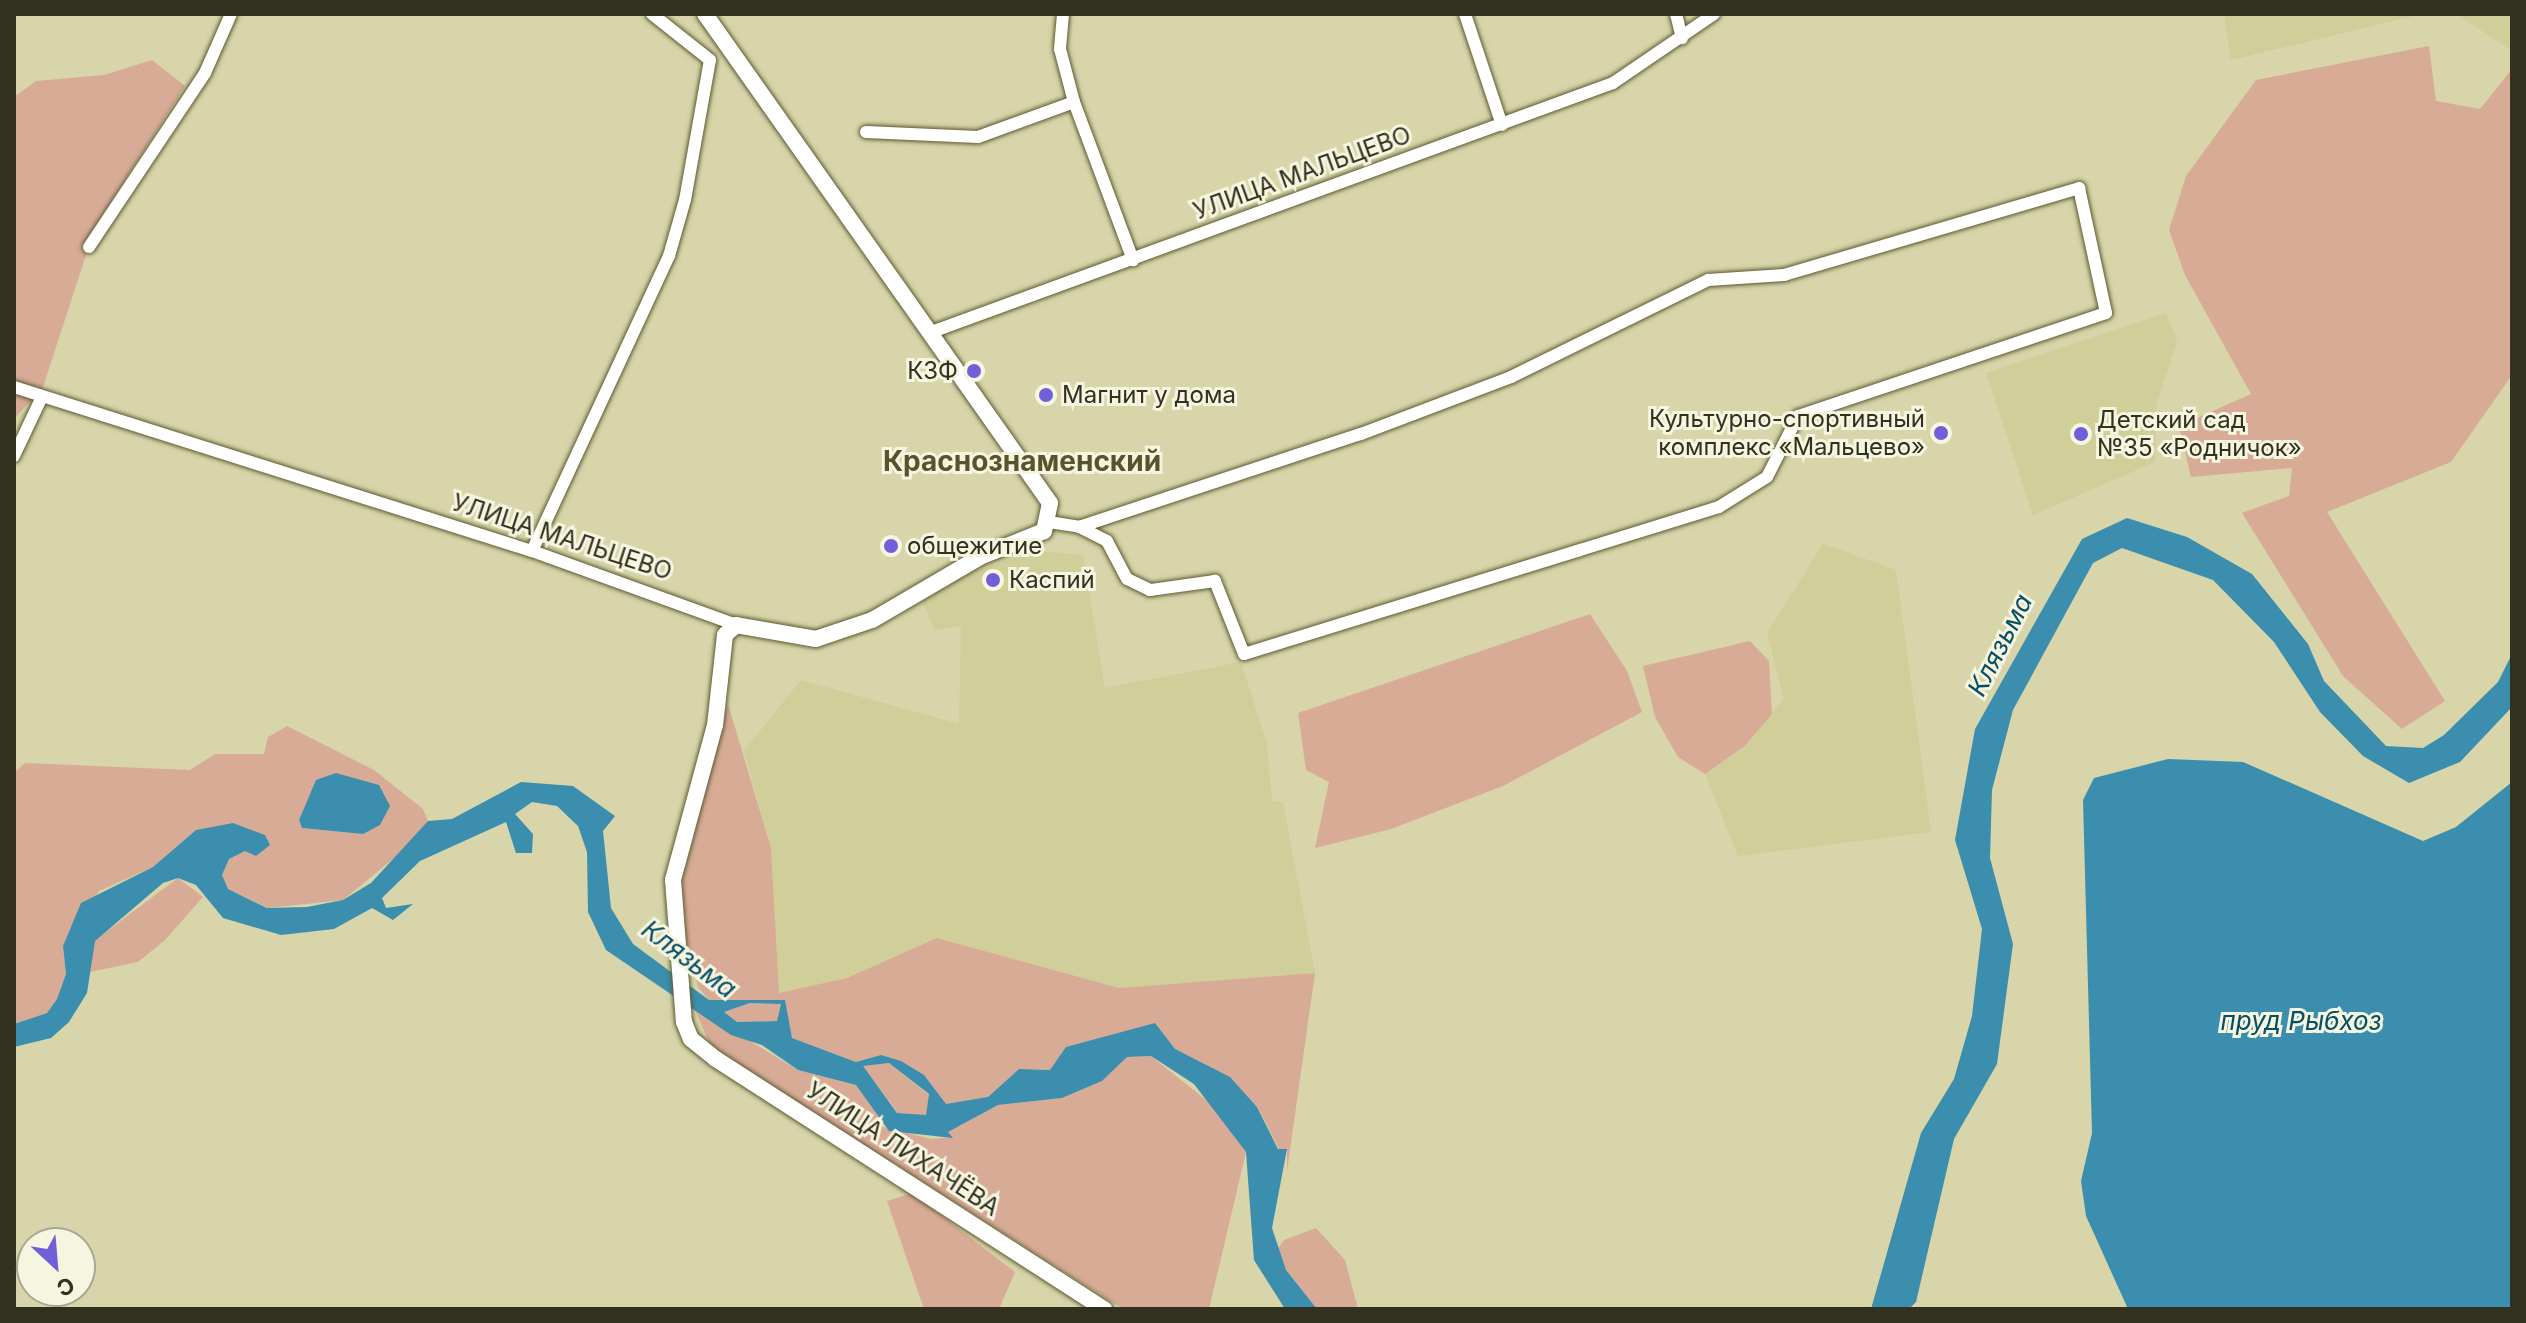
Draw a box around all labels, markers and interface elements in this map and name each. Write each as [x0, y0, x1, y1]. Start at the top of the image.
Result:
street label: УЛИЦА МАЛЬЦЕВО [1189, 120, 1415, 226]
place label: КЗФ [907, 357, 958, 385]
marker: КЗФ [965, 362, 983, 380]
place label: Магнит у дома [1062, 381, 1236, 409]
marker: Магнит у дома [1037, 386, 1055, 404]
place label: Культурно-спортивный комплекс «Мальцево» [1649, 405, 1925, 461]
place label: Детский сад №35 «Родничок» [2097, 406, 2302, 462]
marker: Культурно-спортивный комплекс «Мальцево» [1932, 424, 1950, 442]
marker: Детский сад №35 «Родничок» [2072, 425, 2090, 443]
district label: Краснознаменский [883, 444, 1161, 478]
street label: УЛИЦА МАЛЬЦЕВО [449, 488, 675, 586]
place label: общежитие [907, 532, 1042, 560]
marker: общежитие [882, 537, 900, 555]
place label: Каспий [1009, 566, 1095, 594]
marker: Каспий [984, 571, 1002, 589]
water label: Клязьма [1961, 589, 2039, 701]
water label: Клязьма [636, 913, 742, 1005]
water label: пруд Рыбхоз [2220, 1005, 2382, 1037]
street label: УЛИЦА ЛИХАЧЁВА [801, 1076, 1005, 1222]
north arrow [16, 1227, 96, 1307]
text: С [53, 1272, 79, 1302]

